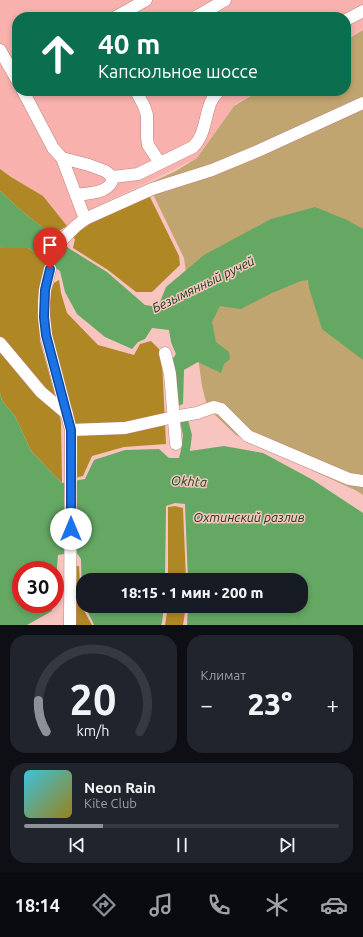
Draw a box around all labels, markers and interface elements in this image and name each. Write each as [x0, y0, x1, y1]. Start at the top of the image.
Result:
icon: ahead [32, 28, 84, 80]
text: 40 m [98, 28, 160, 59]
text: Капсюльное шоссе [98, 61, 258, 81]
pin [33, 228, 67, 269]
icon: arrive [39, 234, 61, 256]
water label: Безымянный ручей [150, 253, 256, 315]
water label: Okhta [171, 473, 207, 489]
position arrow [50, 508, 92, 550]
water label: Охтинский разлив [193, 510, 305, 524]
speed limit sign: 30 [12, 561, 64, 613]
text: 18:15 · 1 мин · 200 m [121, 584, 263, 601]
text: Климат [201, 668, 246, 682]
text: 20 [70, 676, 117, 723]
text: 23° [247, 687, 292, 721]
text: − [201, 692, 213, 717]
text: + [327, 692, 339, 717]
text: km/h [77, 723, 110, 739]
text: Neon Rain [84, 779, 156, 796]
text: Kite Club [84, 796, 137, 810]
icon: previous [66, 834, 88, 856]
icon: pause [171, 834, 193, 856]
icon: next [276, 834, 298, 856]
icon: directions [90, 891, 118, 919]
icon: music [147, 891, 175, 919]
icon: phone [205, 891, 233, 919]
icon: climate [263, 891, 291, 919]
icon: car [320, 891, 348, 919]
text: 18:14 [15, 895, 60, 915]

